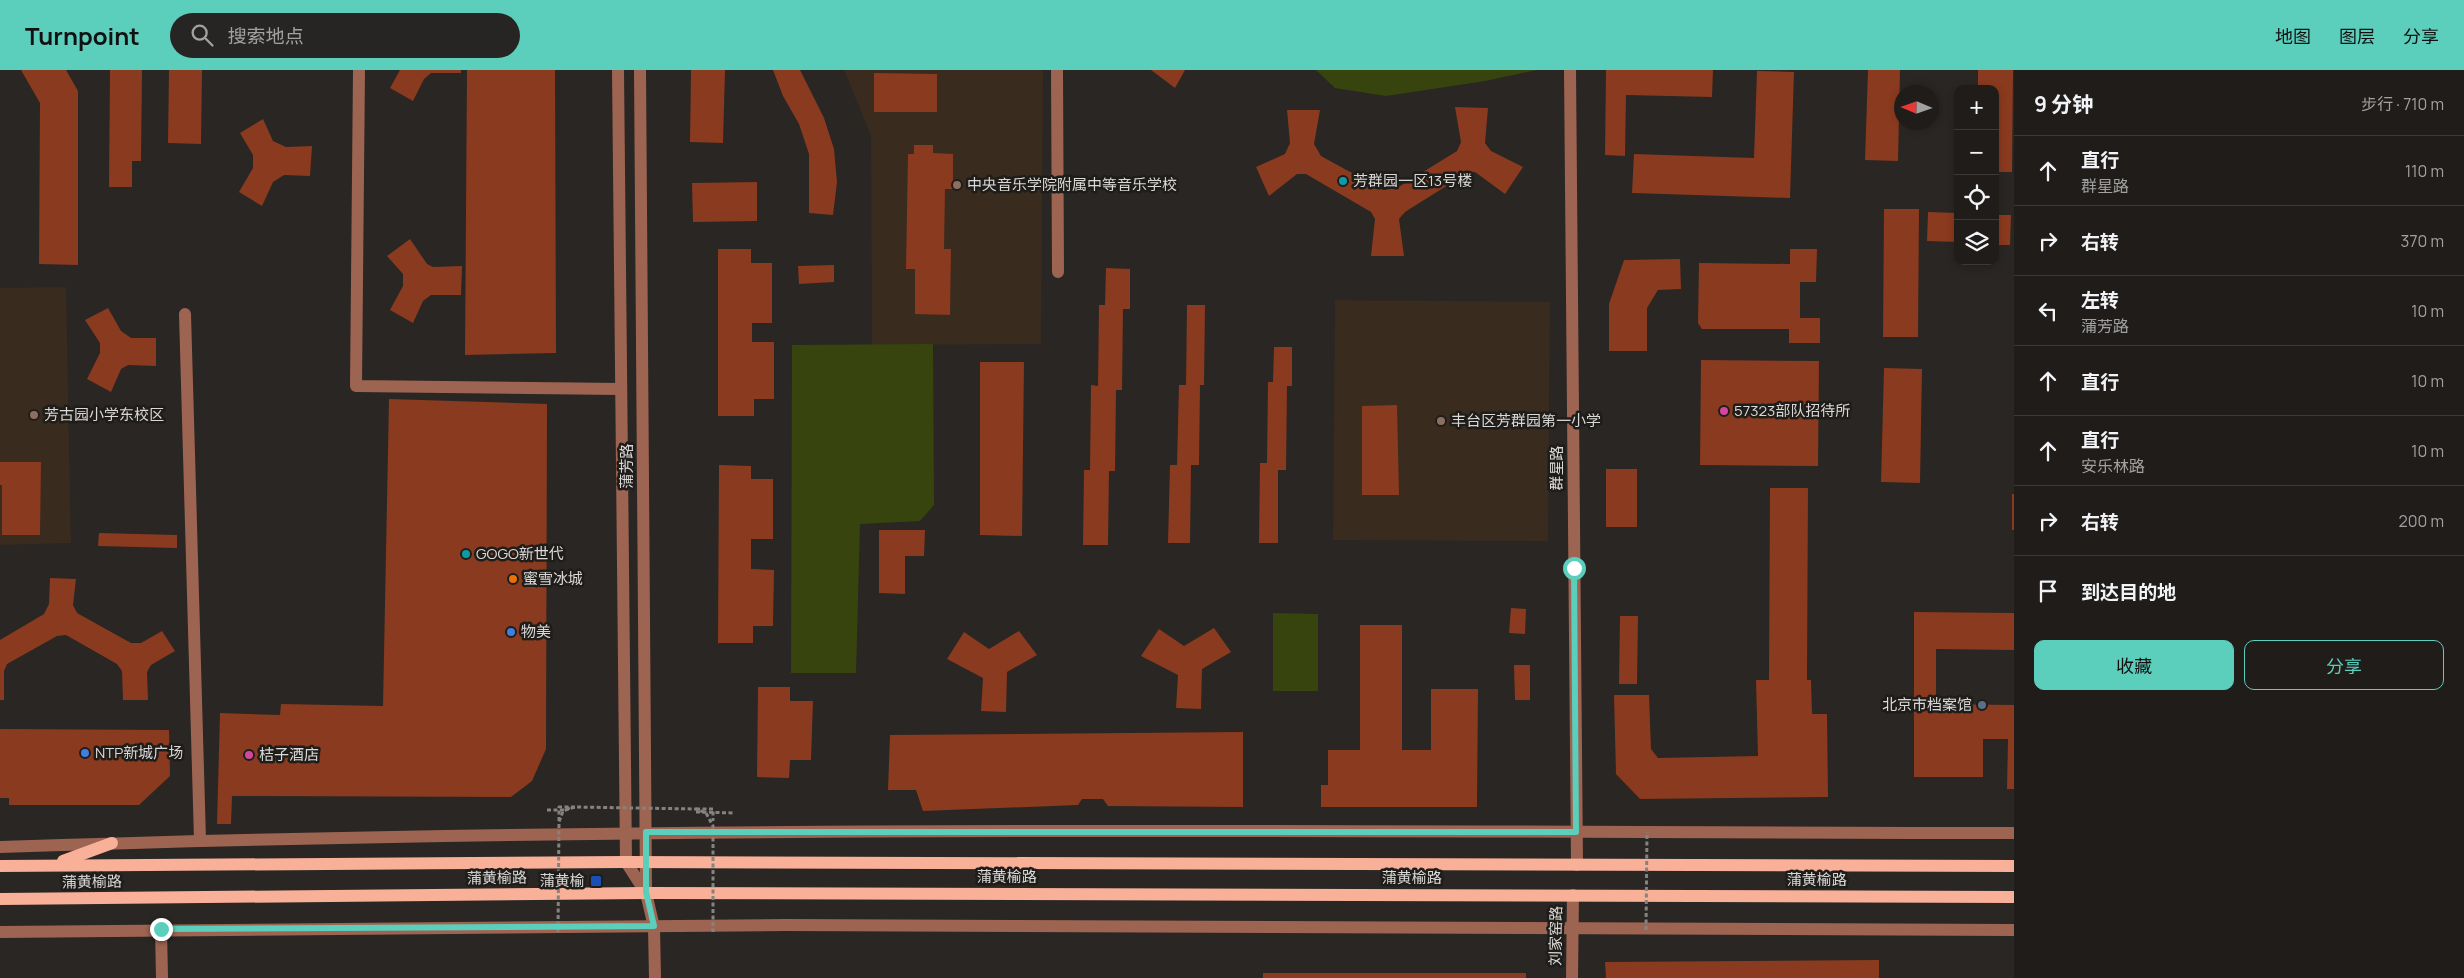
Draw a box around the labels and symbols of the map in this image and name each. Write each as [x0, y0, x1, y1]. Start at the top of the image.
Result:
north arrow [1894, 85, 1939, 130]
place label: 芳群园一区13号楼 [1353, 170, 1472, 191]
place label: 中央音乐学院附属中等音乐学校 [967, 174, 1177, 195]
marker: 芳群园一区13号楼 [1337, 175, 1349, 187]
marker: 中央音乐学院附属中等音乐学校 [951, 179, 963, 191]
place label: 57323部队招待所 [1734, 400, 1850, 421]
place label: 芳古园小学东校区 [44, 404, 164, 425]
marker: 57323部队招待所 [1718, 405, 1730, 417]
marker: 芳古园小学东校区 [28, 409, 40, 421]
place label: 丰台区芳群园第一小学 [1451, 410, 1601, 431]
marker: 丰台区芳群园第一小学 [1435, 415, 1447, 427]
street label: 蒲芳路 [616, 443, 637, 489]
street label: 群星路 [1546, 445, 1567, 491]
place label: GOGO新世代 [476, 543, 564, 564]
marker: GOGO新世代 [460, 548, 472, 560]
route start [1563, 557, 1586, 580]
place label: 蜜雪冰城 [523, 568, 583, 589]
marker: 蜜雪冰城 [507, 573, 519, 585]
place label: 物美 [521, 621, 551, 642]
marker: 物美 [505, 626, 517, 638]
place label: 北京市档案馆 [1882, 694, 1972, 715]
marker: 北京市档案馆 [1976, 699, 1988, 711]
place label: NTP新城广场 [95, 742, 183, 763]
place label: 桔子酒店 [259, 744, 319, 765]
marker: NTP新城广场 [79, 747, 91, 759]
marker: 桔子酒店 [243, 749, 255, 761]
street label: 蒲黄榆路 [467, 866, 527, 889]
street label: 蒲黄榆路 [977, 866, 1037, 887]
street label: 蒲黄榆路 [1382, 867, 1442, 888]
street label: 蒲黄榆路 [1787, 869, 1847, 890]
street label: 蒲黄榆路 [62, 870, 122, 893]
place label: 蒲黄榆 [540, 870, 585, 891]
marker: 蒲黄榆 [589, 874, 603, 888]
street label: 刘家窑路 [1544, 906, 1567, 966]
route end [150, 918, 173, 941]

